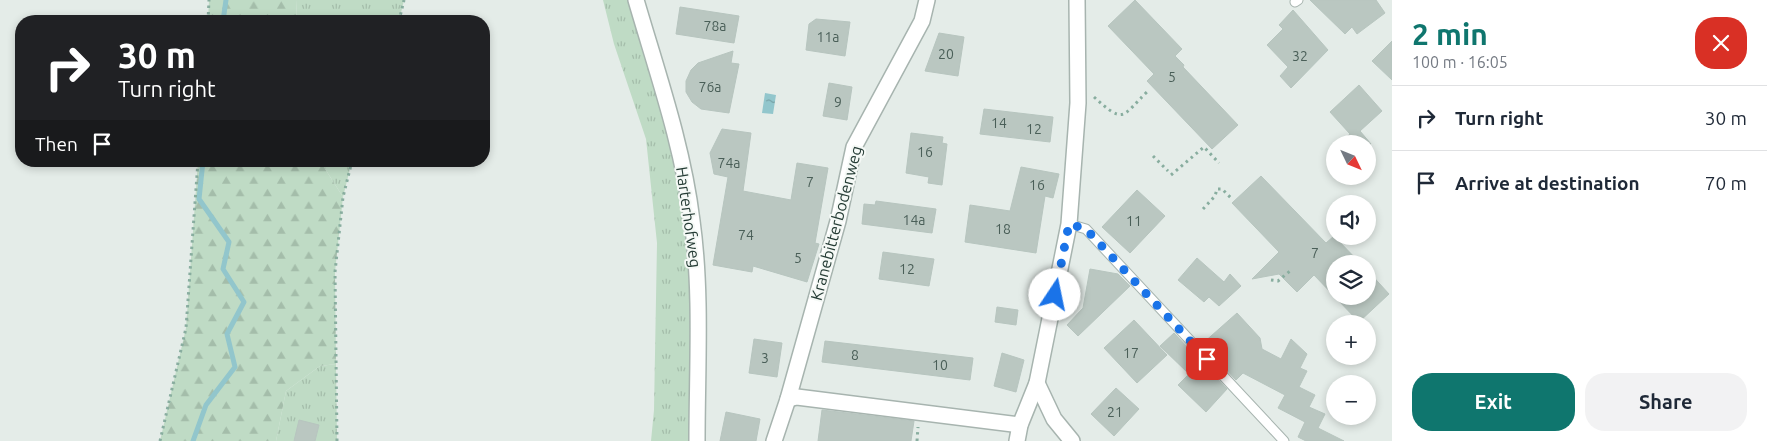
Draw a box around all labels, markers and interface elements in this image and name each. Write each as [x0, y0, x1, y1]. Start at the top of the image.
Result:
text: 2 min [1412, 17, 1488, 51]
button: close [1695, 17, 1747, 69]
house number: 78a [704, 18, 727, 34]
house number: 11a [817, 29, 840, 45]
icon: right [35, 35, 100, 100]
text: 30 m [118, 35, 196, 75]
house number: 20 [938, 46, 954, 62]
house number: 32 [1292, 48, 1308, 64]
text: 100 m · 16:05 [1412, 53, 1508, 71]
house number: 5 [1168, 69, 1176, 85]
text: Turn right [118, 76, 216, 101]
house number: 76a [699, 79, 722, 95]
house number: 9 [834, 94, 842, 110]
icon: right [1412, 104, 1440, 132]
text: Turn right [1455, 107, 1543, 129]
text: 30 m [1705, 107, 1747, 129]
house number: 14 [991, 115, 1007, 131]
house number: 12 [1026, 121, 1042, 137]
icon: arrive [88, 130, 116, 158]
text: Then [35, 133, 78, 155]
north arrow [1326, 135, 1376, 185]
map controls [1326, 135, 1376, 425]
street label: Kranebitterbodenweg [807, 144, 865, 302]
house number: 16 [917, 144, 933, 160]
house number: 74a [718, 155, 741, 171]
street label: Harterhofweg [673, 165, 705, 269]
icon: arrive [1412, 169, 1440, 197]
text: Arrive at destination [1455, 172, 1640, 194]
text: 70 m [1705, 172, 1747, 194]
house number: 7 [806, 174, 814, 190]
house number: 16 [1029, 177, 1045, 193]
button: sound [1326, 195, 1376, 245]
house number: 14a [903, 212, 926, 228]
house number: 11 [1126, 213, 1142, 229]
house number: 18 [995, 221, 1011, 237]
house number: 74 [738, 227, 754, 243]
house number: 7 [1311, 245, 1319, 261]
house number: 5 [794, 250, 802, 266]
button: layers [1326, 255, 1376, 305]
house number: 12 [899, 261, 915, 277]
position arrow [1028, 268, 1080, 320]
button: + [1326, 315, 1376, 365]
pin [1186, 338, 1228, 380]
house number: 17 [1123, 345, 1139, 361]
icon: arrive [1193, 345, 1221, 373]
house number: 8 [851, 347, 859, 363]
house number: 3 [761, 350, 769, 366]
house number: 10 [932, 357, 948, 373]
button: Exit [1412, 373, 1575, 431]
button: Share [1585, 373, 1747, 431]
button: − [1326, 375, 1376, 425]
house number: 21 [1107, 404, 1123, 420]

